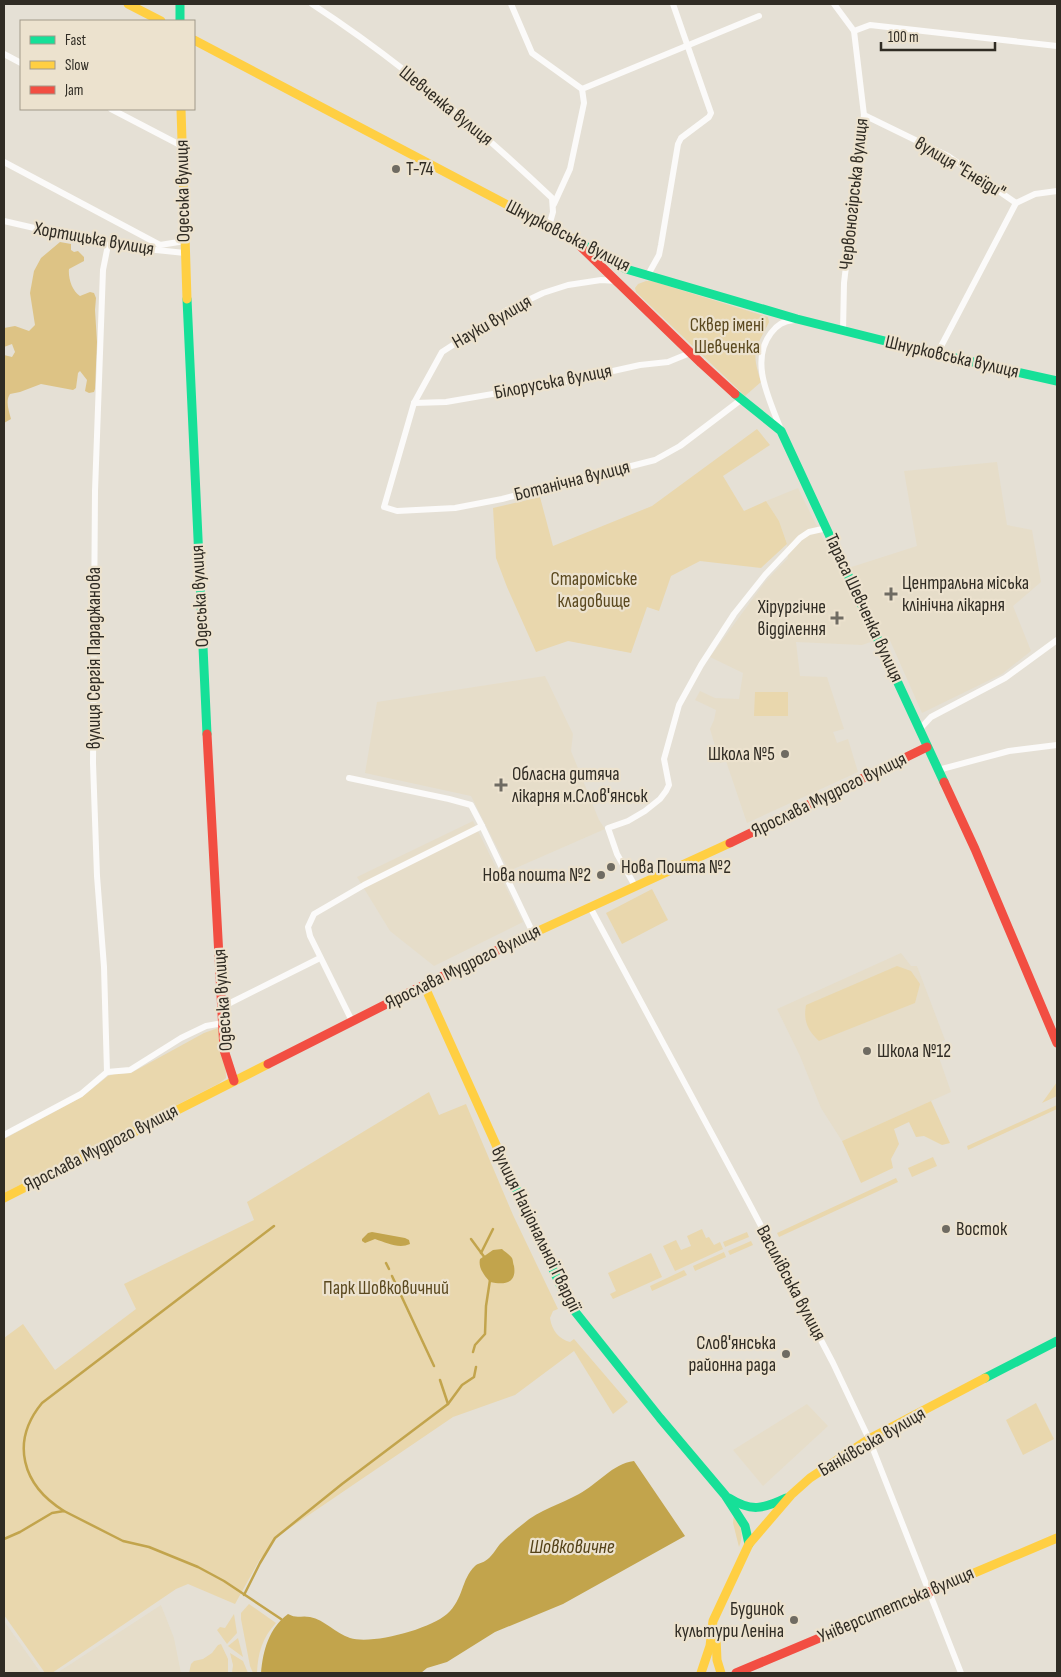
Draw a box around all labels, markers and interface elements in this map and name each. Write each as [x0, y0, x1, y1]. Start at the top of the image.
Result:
legend [20, 20, 195, 110]
scale bar [881, 20, 995, 52]
text: 100 m [888, 28, 919, 47]
text: Fast [65, 31, 87, 50]
text: Slow [65, 56, 89, 75]
street label: Шевченка вулиця [394, 61, 498, 151]
text: Jam [64, 81, 83, 100]
street label: Червоногірська вулиця [835, 117, 873, 271]
street label: вулиця "Енеїди" [910, 132, 1010, 204]
street label: Одеська вулиця [171, 140, 195, 242]
place label: Т-74 [406, 158, 434, 181]
marker: Т-74 [390, 163, 402, 175]
street label: Шнурковська вулиця [502, 195, 634, 277]
street label: Хортицька вулиця [31, 217, 156, 261]
street label: Науки вулиця [448, 290, 536, 354]
park label: Сквер імені Шевченка [690, 314, 764, 359]
street label: Шнурковська вулиця [883, 330, 1021, 384]
street label: Білоруська вулиця [492, 359, 614, 405]
street label: Ботанічна вулиця [512, 456, 632, 506]
street label: Тараса Шевченка вулиця [820, 530, 908, 686]
street label: Одеська вулиця [186, 544, 214, 648]
street label: вулиця Сергія Параджанова [83, 567, 106, 749]
park label: Староміське кладовище [551, 568, 637, 613]
place label: Центральна міська клінічна лікарня [902, 572, 1029, 617]
marker: Центральна міська клінічна лікарня [884, 587, 898, 601]
place label: Хірургічне відділення [757, 596, 826, 641]
marker: Хірургічне відділення [830, 611, 844, 625]
place label: Школа №5 [708, 743, 775, 766]
street label: Ярослава Мудрого вулиця [748, 747, 910, 843]
marker: Школа №5 [779, 748, 791, 760]
place label: Обласна дитяча лікарня м.Слов'янськ [512, 763, 649, 808]
marker: Обласна дитяча лікарня м.Слов'янськ [494, 778, 508, 792]
place label: Нова Пошта №2 [621, 856, 731, 879]
marker: Нова Пошта №2 [605, 861, 617, 873]
place label: Нова пошта №2 [483, 864, 591, 887]
marker: Нова пошта №2 [595, 869, 607, 881]
street label: Ярослава Мудрого вулиця [382, 919, 544, 1015]
street label: Одеська вулиця [208, 948, 238, 1052]
place label: Школа №12 [877, 1040, 951, 1063]
marker: Школа №12 [861, 1045, 873, 1057]
street label: Ярослава Мудрого вулиця [20, 1099, 182, 1197]
street label: вулиця Національної Гвардії [486, 1143, 586, 1316]
place label: Восток [956, 1218, 1008, 1241]
street label: Василівська вулиця [751, 1221, 831, 1345]
marker: Восток [940, 1223, 952, 1235]
park label: Парк Шовковичний [323, 1277, 449, 1300]
place label: Слов'янська районна рада [688, 1332, 776, 1377]
marker: Слов'янська районна рада [780, 1348, 792, 1360]
street label: Банківська вулиця [814, 1402, 930, 1482]
water label: Шовковичне [529, 1535, 615, 1559]
street label: Університетська вулиця [814, 1562, 978, 1648]
place label: Будинок культури Леніна [675, 1598, 785, 1643]
marker: Будинок культури Леніна [788, 1614, 800, 1626]

